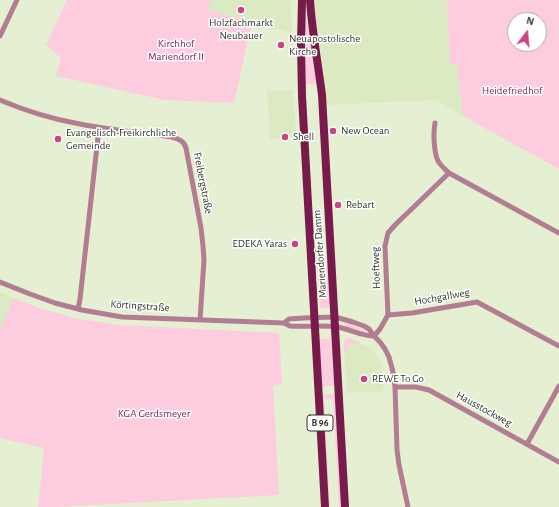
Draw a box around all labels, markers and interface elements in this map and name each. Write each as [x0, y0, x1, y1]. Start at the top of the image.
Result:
marker: Holzfachmarkt Neubauer [236, 5, 246, 15]
north arrow [507, 12, 547, 52]
text: N [525, 15, 535, 27]
place label: Holzfachmarkt Neubauer [209, 16, 273, 42]
place label: Neuapostolische Kirche [289, 32, 360, 58]
park label: Kirchhof Mariendorf II [148, 37, 204, 63]
marker: Neuapostolische Kirche [276, 40, 286, 50]
park label: Heidefriedhof [482, 84, 542, 98]
place label: New Ocean [341, 124, 390, 138]
place label: Evangelisch-Freikirchliche Gemeinde [66, 126, 176, 152]
marker: New Ocean [328, 126, 338, 136]
place label: Shell [293, 130, 314, 144]
marker: Shell [280, 132, 290, 142]
marker: Evangelisch-Freikirchliche Gemeinde [53, 134, 63, 144]
street label: Freibergstraße [191, 151, 215, 215]
place label: Rebart [346, 198, 374, 212]
marker: Rebart [333, 200, 343, 210]
street label: Mariendorfer Damm [310, 210, 330, 298]
place label: EDEKA Yaras [232, 237, 287, 251]
marker: EDEKA Yaras [290, 239, 300, 249]
street label: Hoeftweg [369, 247, 383, 289]
street label: Hochgallweg [413, 286, 471, 308]
street label: Körtingstraße [110, 297, 170, 315]
place label: REWE To Go [372, 372, 424, 386]
marker: REWE To Go [359, 374, 369, 384]
street label: Hausstockweg [454, 388, 514, 430]
park label: KGA Gerdsmeyer [118, 407, 190, 421]
road number: B 96 [307, 415, 333, 431]

